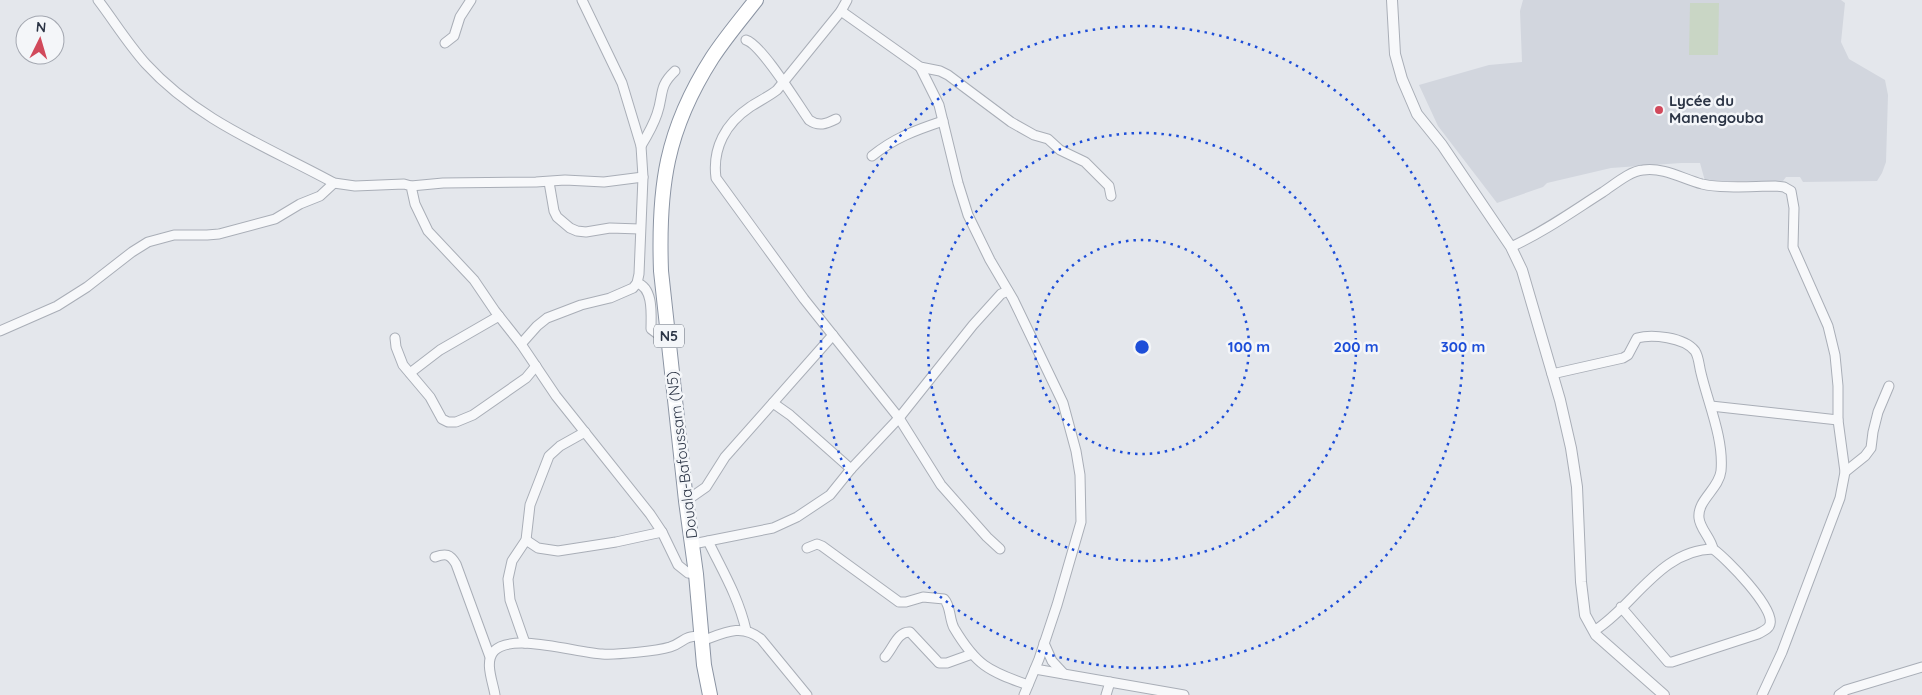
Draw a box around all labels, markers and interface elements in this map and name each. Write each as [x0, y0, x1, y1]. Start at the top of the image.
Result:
north arrow [15, 15, 65, 65]
text: N [35, 18, 47, 36]
place label: Lycée du Manengouba [1669, 91, 1764, 127]
marker: Lycée du Manengouba [1653, 104, 1665, 116]
road number: N5 [654, 324, 684, 348]
text: 100 m [1228, 337, 1270, 356]
text: 200 m [1334, 337, 1379, 356]
text: 300 m [1441, 337, 1485, 356]
centre of rings [1133, 338, 1151, 356]
street label: Douala-Bafoussam (N5) [662, 370, 701, 540]

